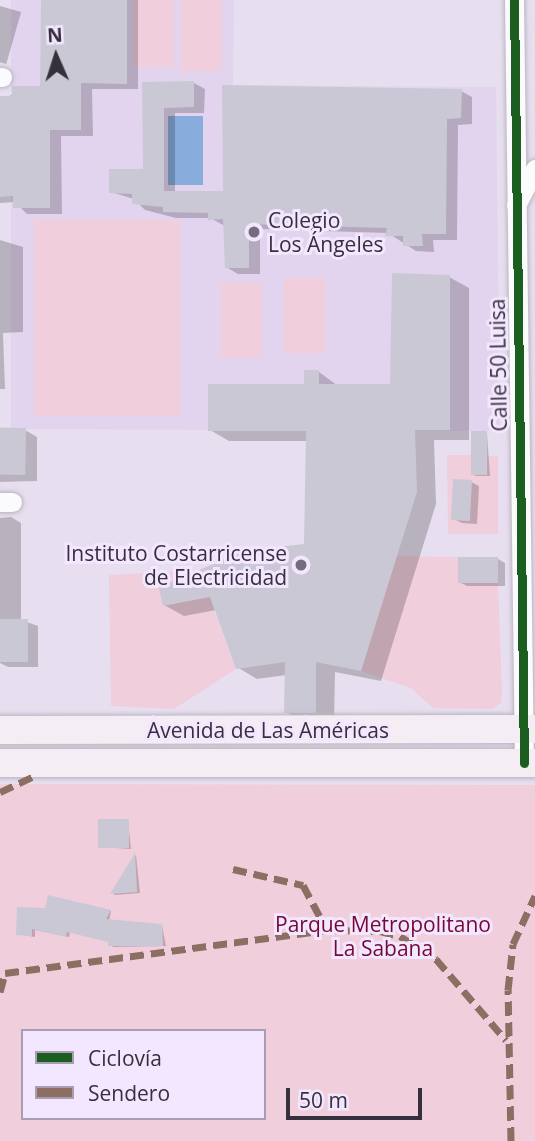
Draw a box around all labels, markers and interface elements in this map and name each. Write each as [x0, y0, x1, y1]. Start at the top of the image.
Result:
north arrow [21, 21, 91, 91]
text: N [46, 22, 63, 48]
place label: Colegio Los Ángeles [268, 207, 384, 257]
marker: Colegio Los Ángeles [246, 224, 262, 240]
street label: Calle 50 Luisa [484, 298, 512, 432]
place label: Instituto Costarricense de Electricidad [66, 540, 287, 590]
marker: Instituto Costarricense de Electricidad [293, 557, 309, 573]
street label: Avenida de Las Américas [147, 717, 389, 743]
park label: Parque Metropolitano La Sabana [275, 911, 491, 961]
legend [21, 1029, 266, 1120]
text: Ciclovía [88, 1044, 162, 1072]
scale bar [290, 1074, 426, 1118]
text: Sendero [88, 1079, 170, 1107]
text: 50 m [299, 1086, 348, 1114]

